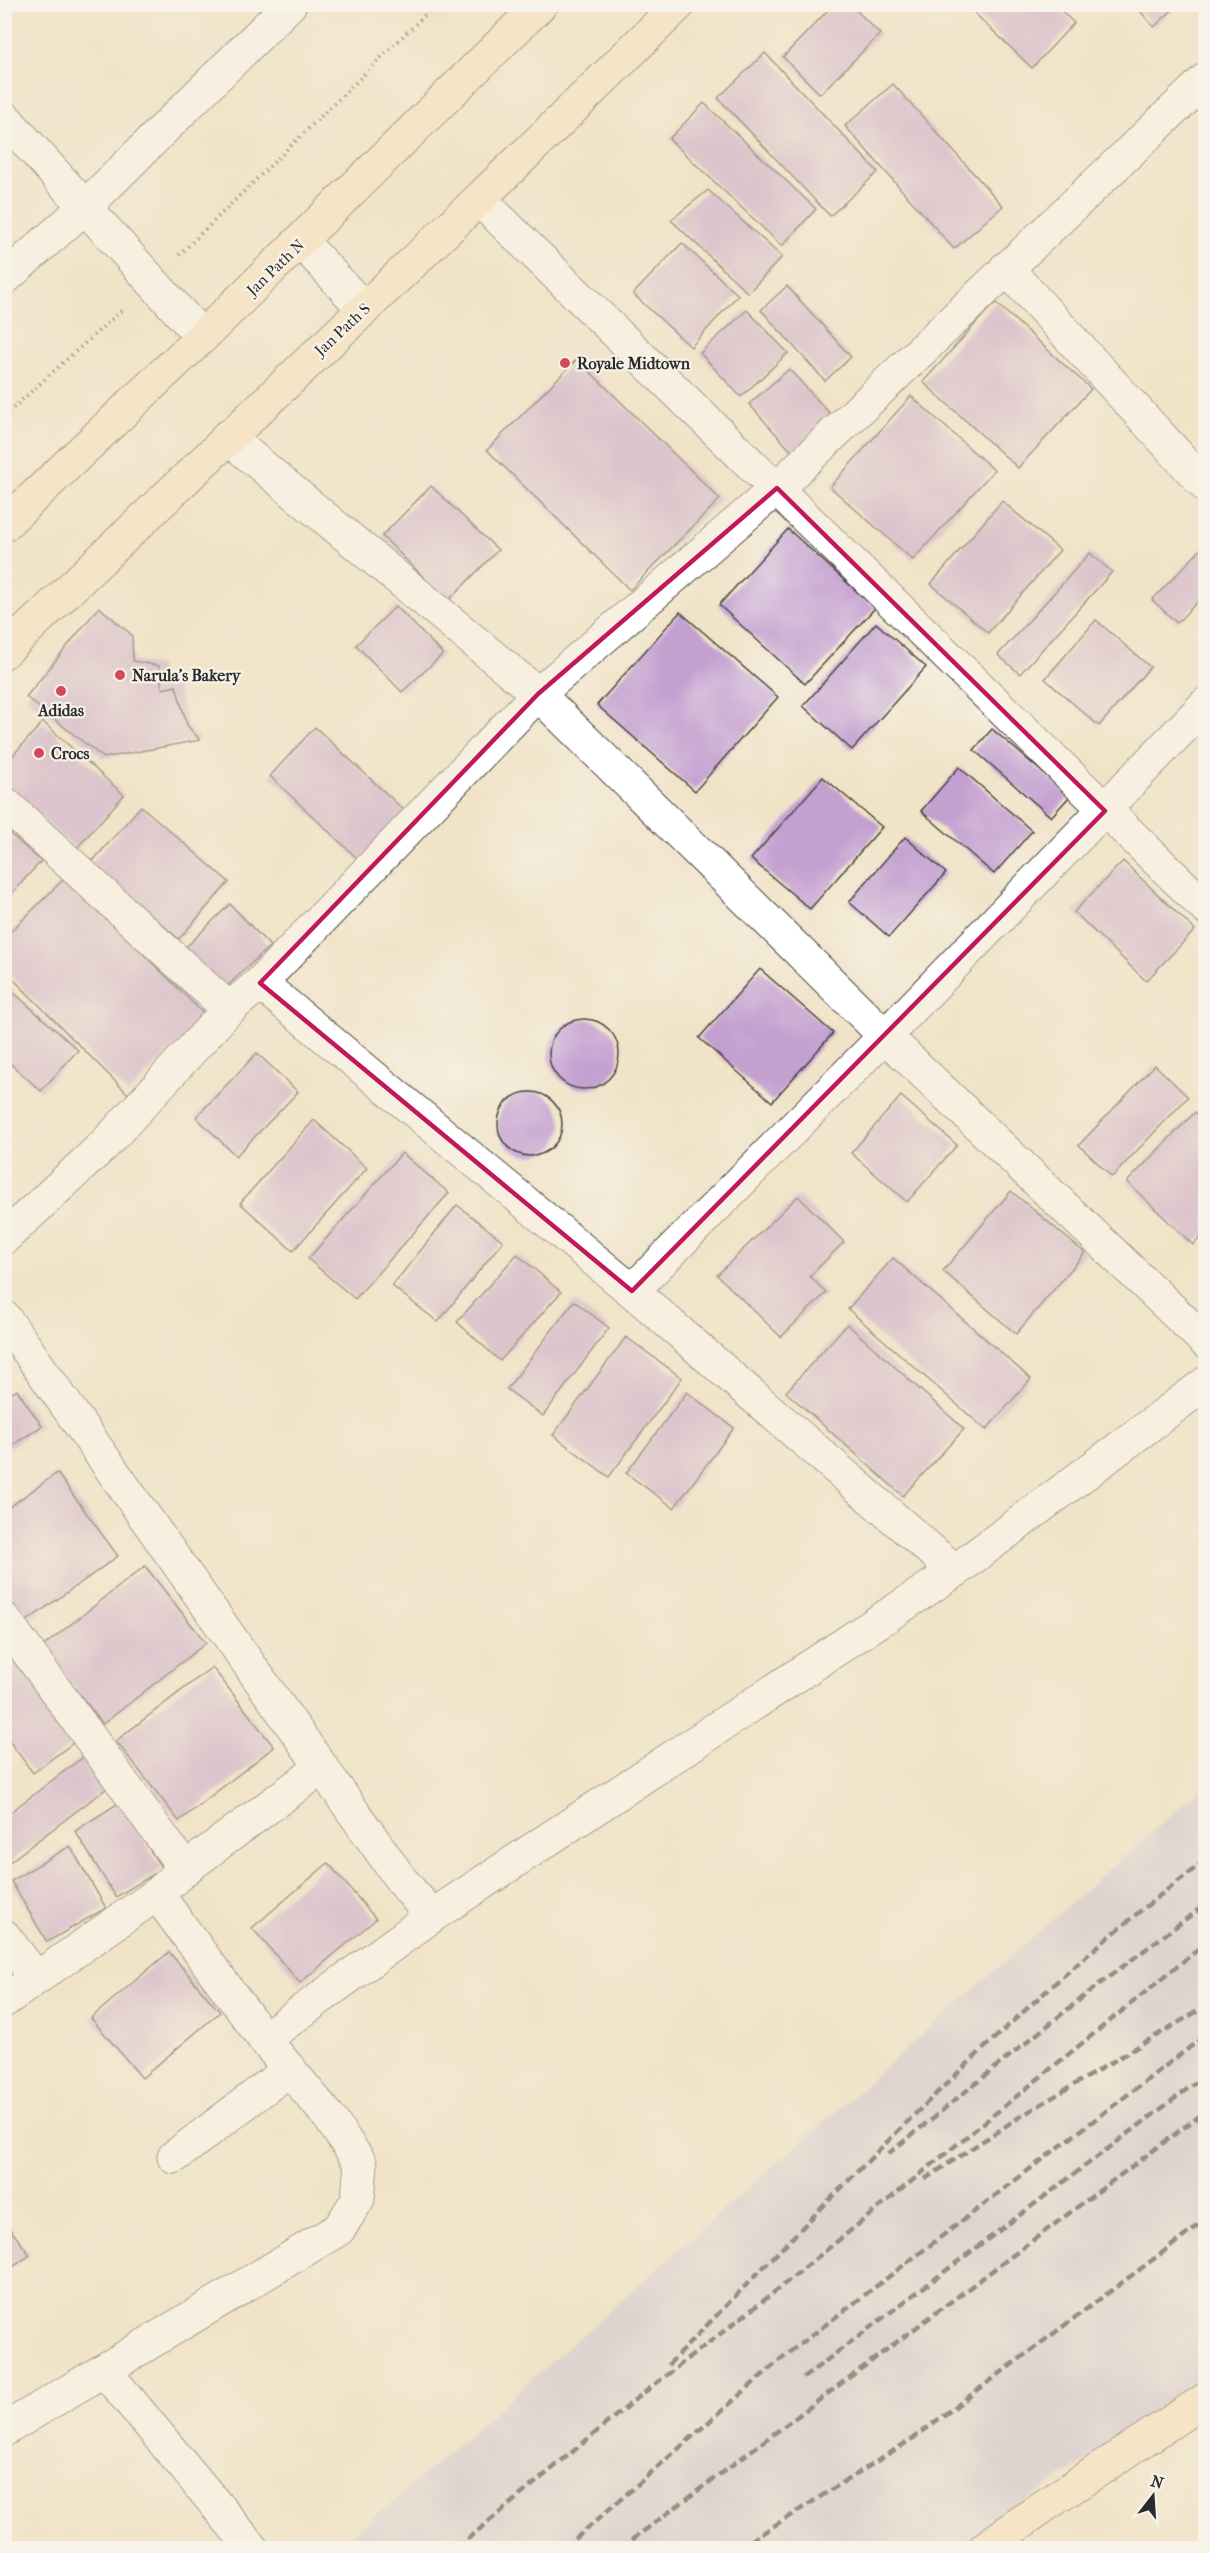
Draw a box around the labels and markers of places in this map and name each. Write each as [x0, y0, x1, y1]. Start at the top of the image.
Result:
place label: Royale Midtown [577, 354, 691, 374]
marker: Royale Midtown [558, 356, 572, 370]
place label: Narula's Bakery [132, 666, 242, 686]
marker: Narula's Bakery [113, 668, 127, 682]
marker: Adidas [54, 684, 68, 698]
place label: Adidas [37, 701, 84, 720]
place label: Crocs [51, 744, 90, 763]
marker: Crocs [32, 746, 46, 760]

